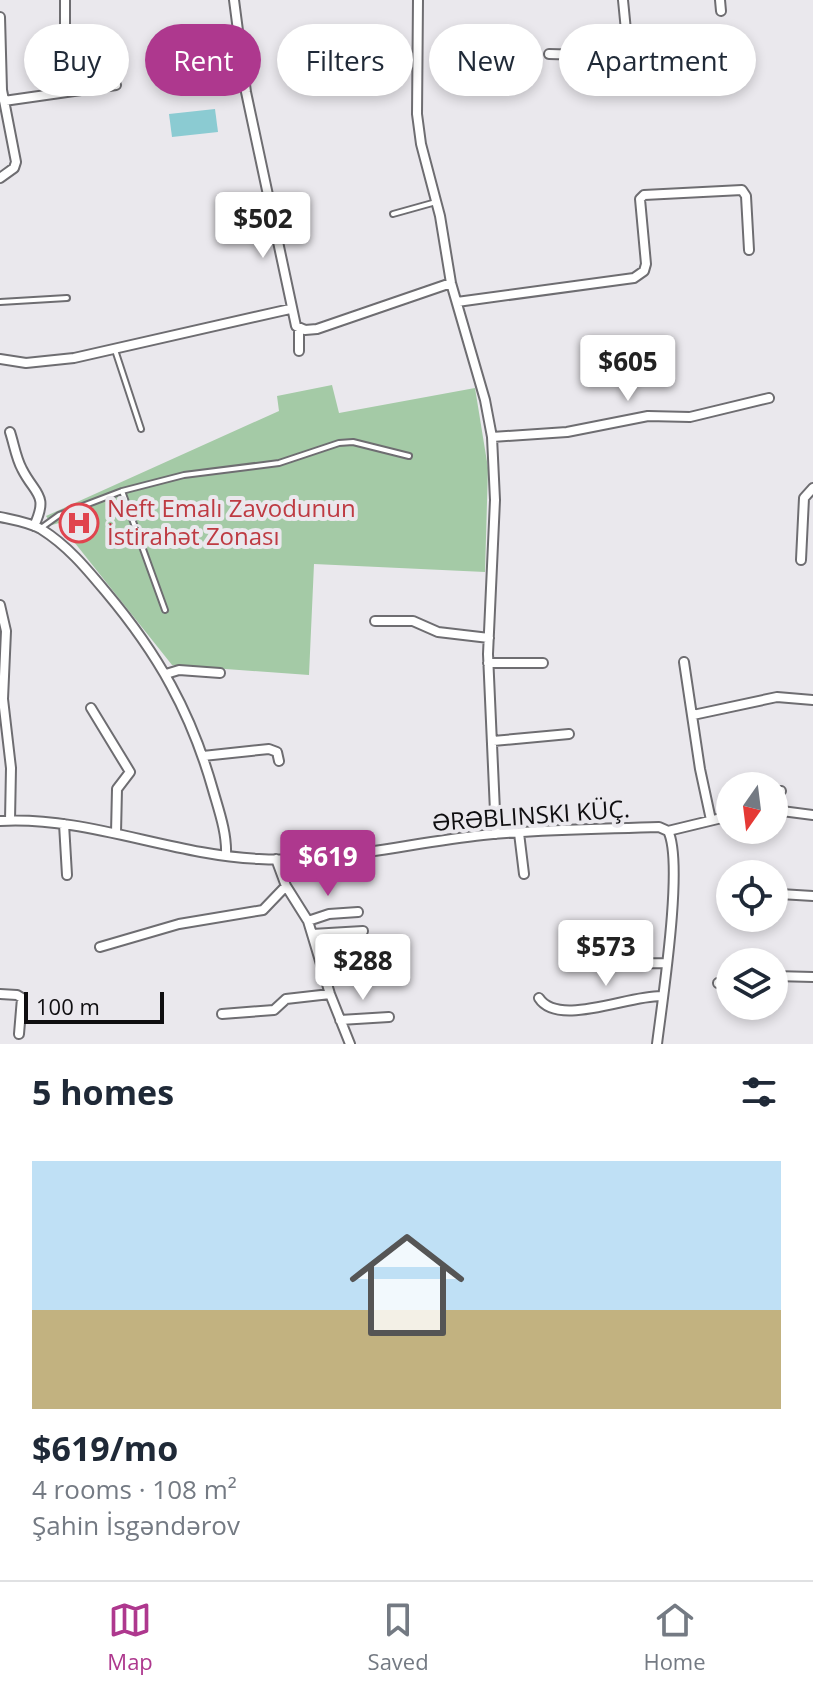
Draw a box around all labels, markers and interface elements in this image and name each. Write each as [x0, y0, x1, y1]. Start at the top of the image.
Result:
chip: Buy [24, 24, 129, 96]
chip: Rent [145, 24, 261, 96]
chip: Filters [277, 24, 413, 96]
chip: New [429, 24, 543, 96]
chip: Apartment [559, 24, 756, 96]
pin: $502 [216, 192, 310, 260]
text: $502 [233, 200, 293, 236]
pin: $605 [581, 335, 675, 403]
text: $605 [598, 343, 658, 379]
place label: Neft Emalı Zavodunun İstirahət Zonası [107, 491, 356, 552]
hospital icon: Neft Emalı Zavodunun İstirahət Zonası [58, 502, 100, 544]
north arrow [716, 772, 788, 844]
map controls [716, 772, 788, 1020]
street label: ƏRƏBLINSKI KÜÇ. [431, 791, 631, 838]
pin: $619 [281, 830, 375, 898]
text: $619 [298, 838, 358, 874]
button: locate [716, 860, 788, 932]
pin: $573 [559, 920, 653, 988]
text: $573 [576, 928, 636, 964]
pin: $288 [316, 934, 410, 1002]
text: $288 [333, 942, 393, 978]
button: layers [716, 948, 788, 1020]
scale bar [24, 988, 164, 1024]
text: 100 m [36, 991, 100, 1021]
text: 5 homes [32, 1069, 174, 1115]
icon: filters [737, 1070, 781, 1114]
icon: home [335, 1213, 479, 1357]
text: $619/mo [32, 1425, 178, 1471]
text: 4 rooms · 108 m² [32, 1471, 237, 1507]
text: Şahin İsgəndərov [32, 1507, 240, 1543]
tab: Map [107, 1598, 153, 1676]
tab: Saved [368, 1598, 429, 1676]
tab: Home [643, 1598, 706, 1676]

